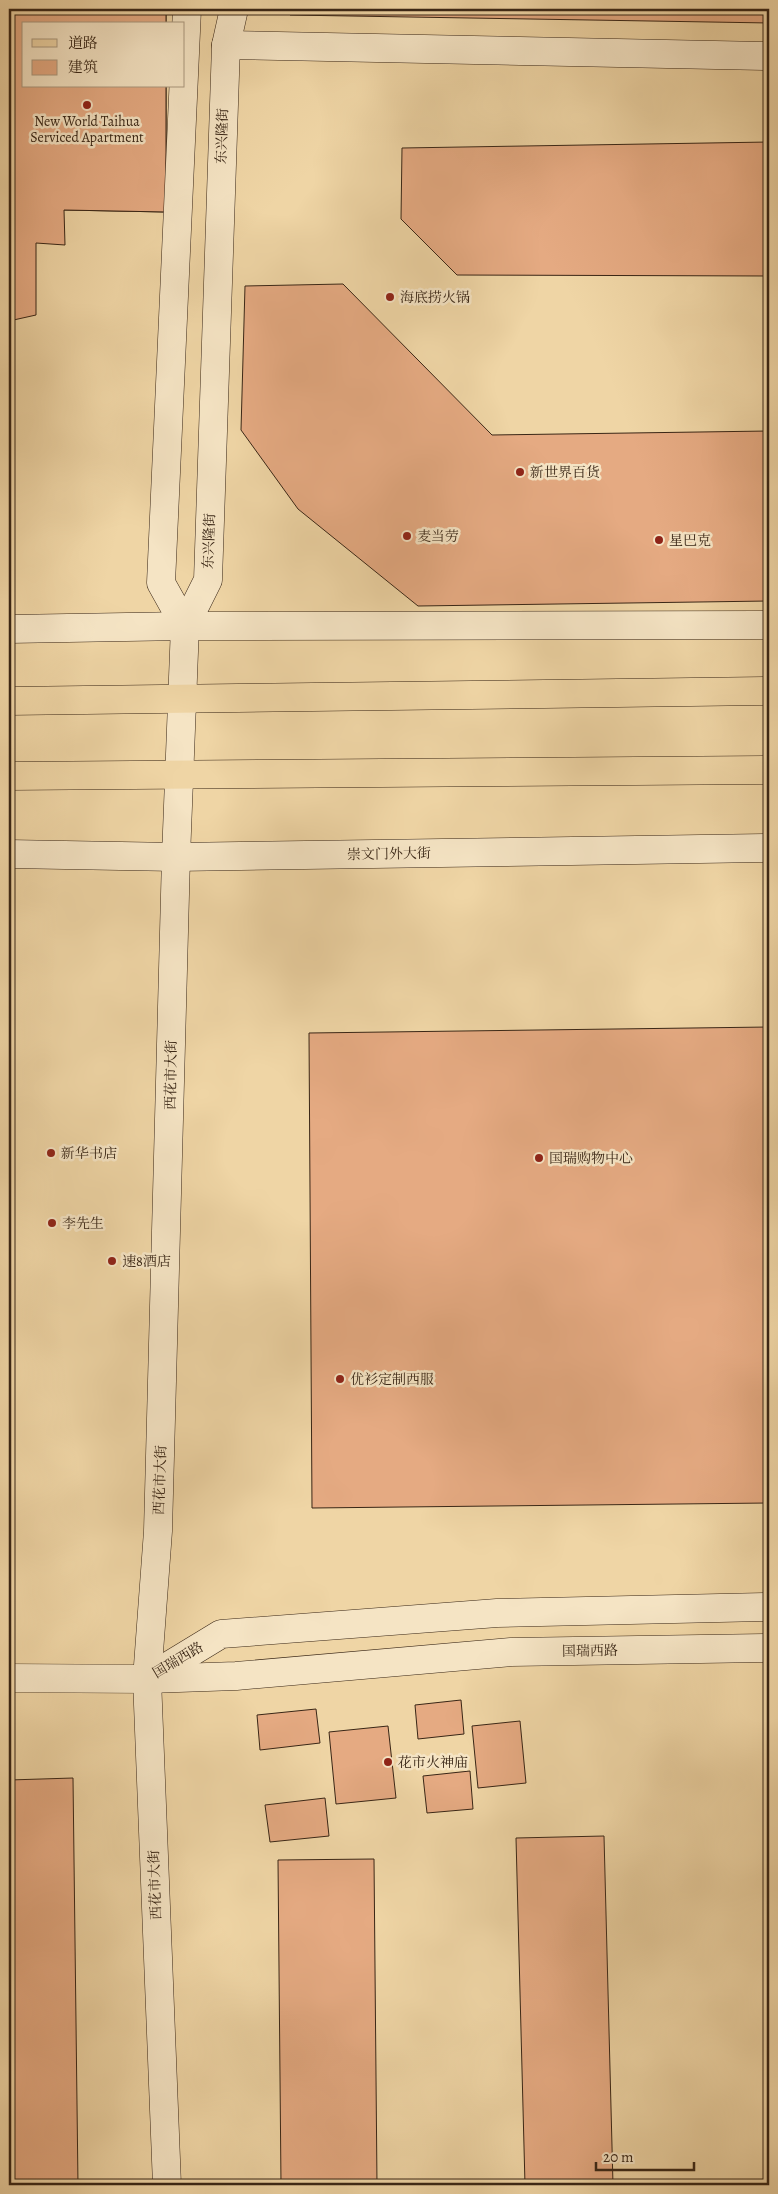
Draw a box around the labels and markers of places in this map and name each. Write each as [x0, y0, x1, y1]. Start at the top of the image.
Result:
marker: New World Taihua Serviced Apartment [81, 99, 93, 111]
place label: New World Taihua Serviced Apartment [30, 112, 144, 147]
place label: 海底捞火锅 [400, 288, 470, 307]
marker: 海底捞火锅 [384, 291, 396, 303]
place label: 新世界百货 [530, 463, 600, 482]
marker: 新世界百货 [514, 466, 526, 478]
place label: 麦当劳 [417, 527, 459, 546]
marker: 麦当劳 [401, 530, 413, 542]
place label: 星巴克 [669, 531, 711, 550]
marker: 星巴克 [653, 534, 665, 546]
place label: 新华书店 [61, 1144, 117, 1163]
marker: 新华书店 [45, 1147, 57, 1159]
place label: 国瑞购物中心 [549, 1149, 633, 1168]
marker: 国瑞购物中心 [533, 1152, 545, 1164]
place label: 李先生 [62, 1214, 104, 1233]
marker: 李先生 [46, 1217, 58, 1229]
place label: 速8酒店 [122, 1252, 171, 1271]
marker: 速8酒店 [106, 1255, 118, 1267]
place label: 优衫定制西服 [350, 1370, 434, 1389]
marker: 优衫定制西服 [334, 1373, 346, 1385]
place label: 花市火神庙 [398, 1753, 468, 1772]
marker: 花市火神庙 [382, 1756, 394, 1768]

